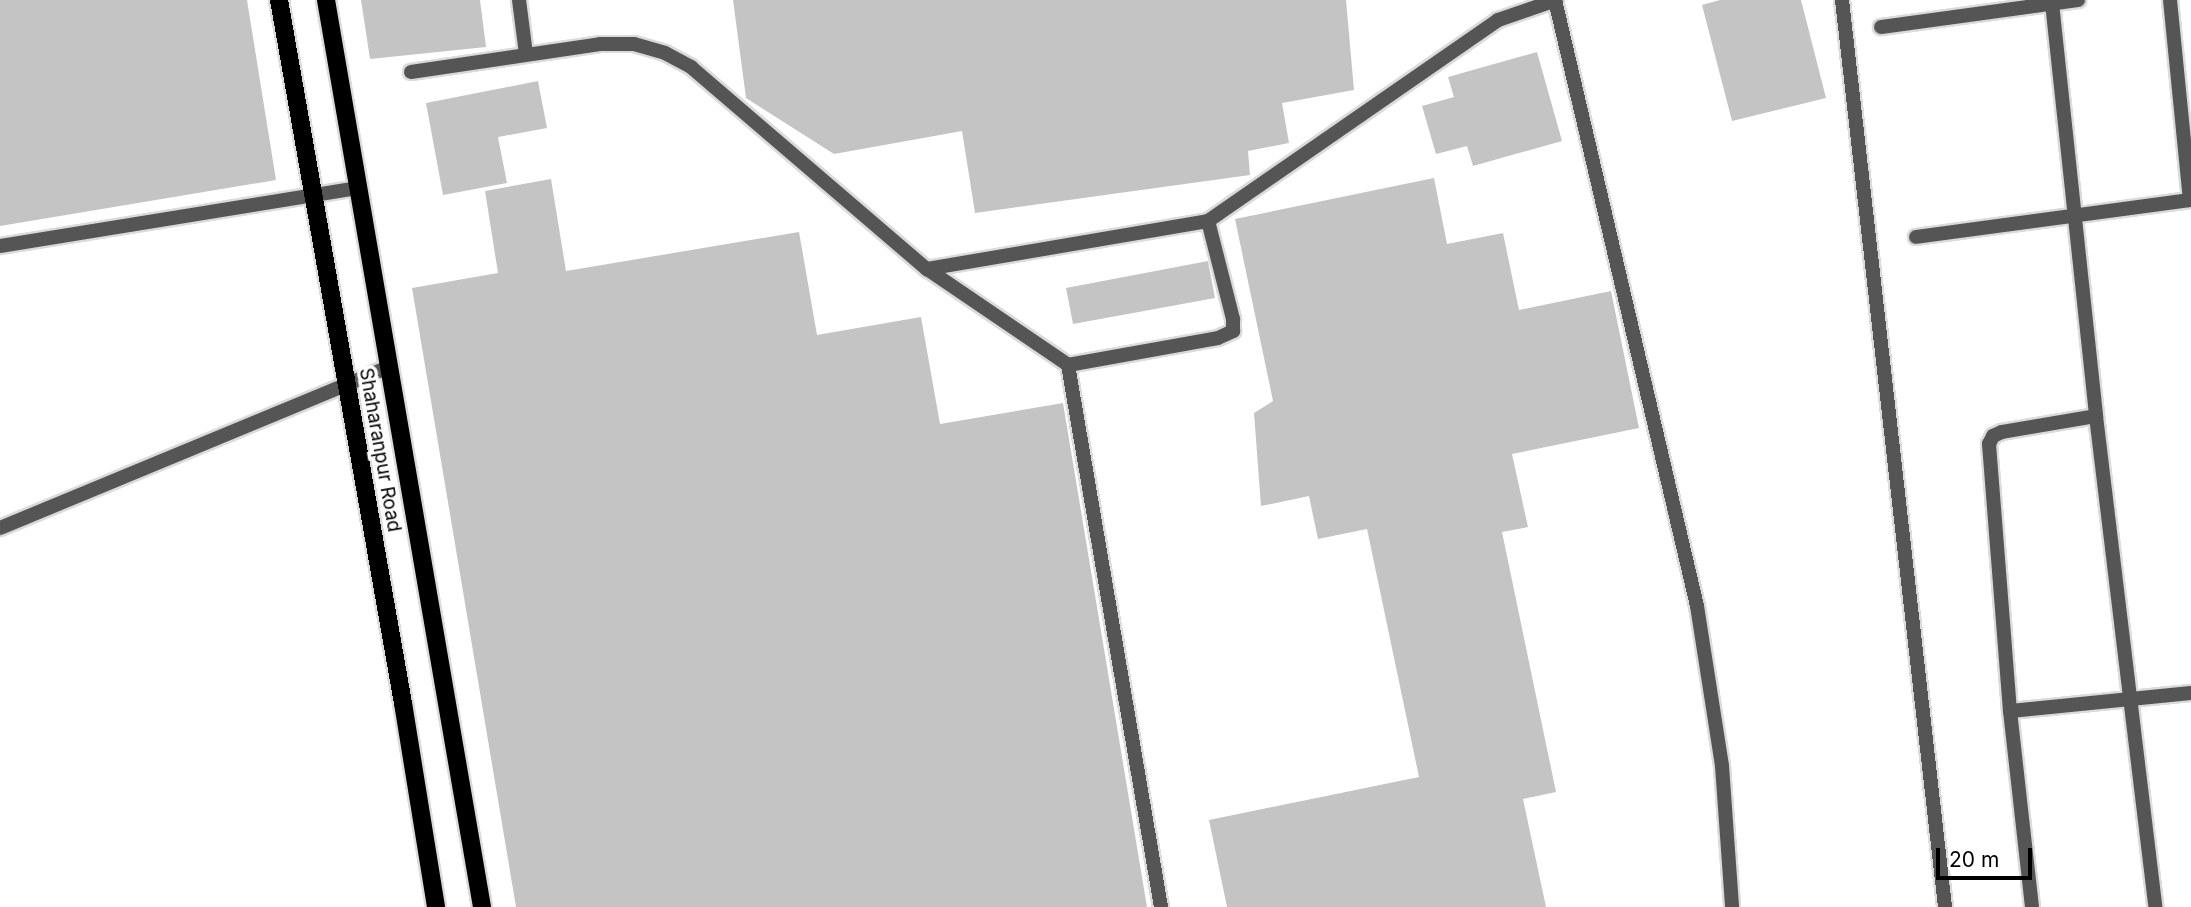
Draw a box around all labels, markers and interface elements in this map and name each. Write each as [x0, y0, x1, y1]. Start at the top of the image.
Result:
street label: Shaharanpur Road [354, 366, 406, 534]
scale bar [1939, 834, 2035, 878]
text: 20 m [1949, 847, 1999, 872]

